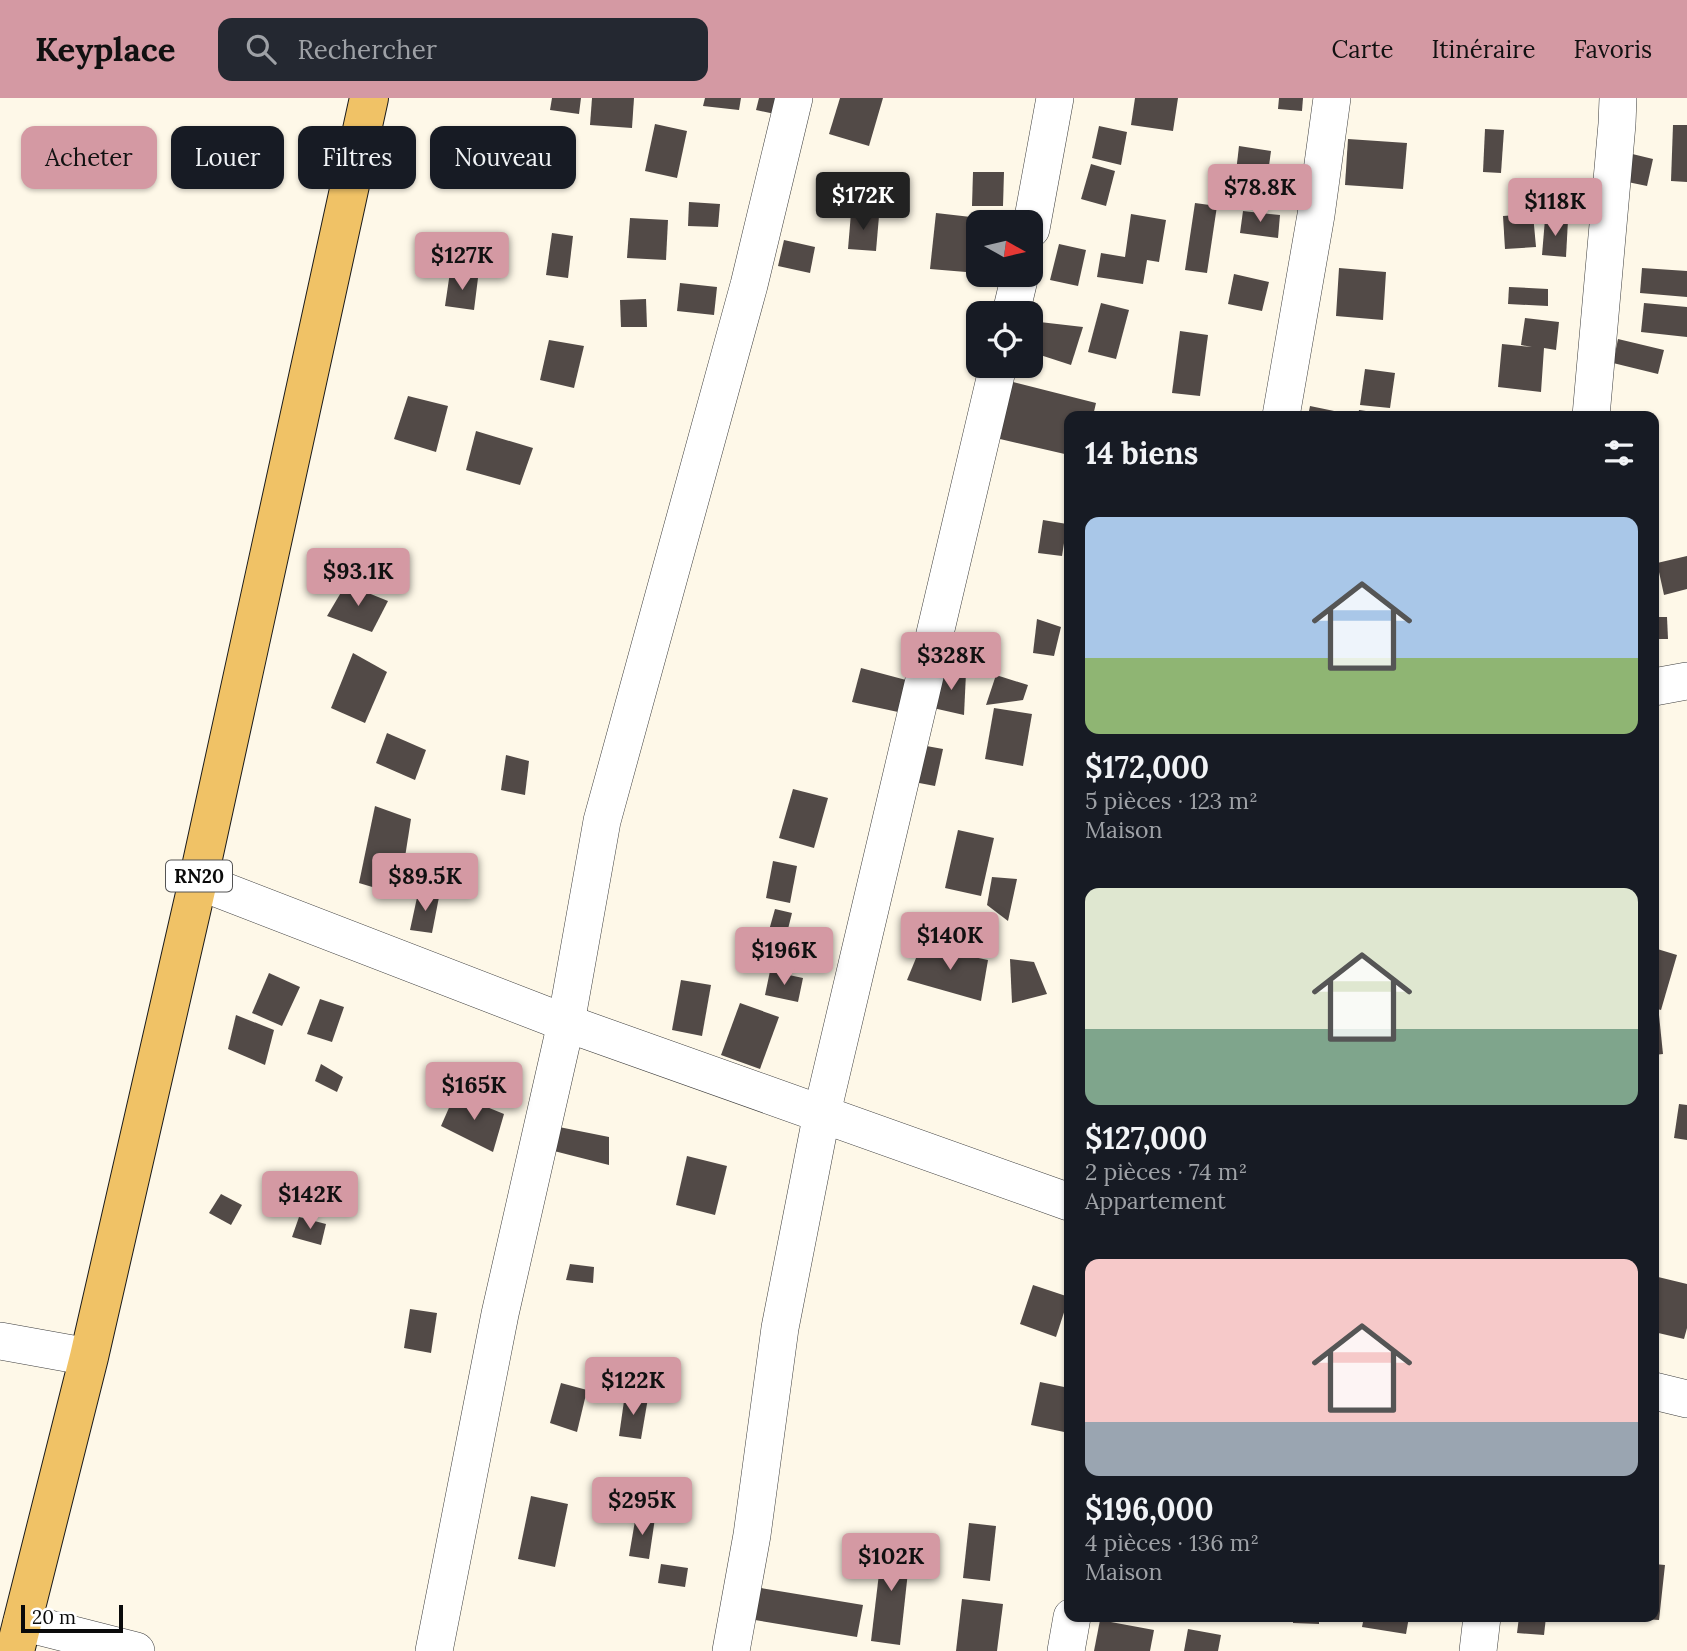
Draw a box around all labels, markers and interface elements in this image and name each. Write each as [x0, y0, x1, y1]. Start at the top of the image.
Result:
search box [218, 18, 708, 81]
text: Keyplace [35, 28, 176, 70]
icon: search [242, 30, 280, 68]
text: Rechercher [298, 33, 437, 66]
text: Carte [1332, 34, 1394, 65]
text: Itinéraire [1432, 34, 1535, 65]
text: Favoris [1573, 34, 1652, 65]
chip: Acheter [21, 126, 157, 189]
chip: Louer [171, 126, 284, 189]
chip: Filtres [298, 126, 416, 189]
chip: Nouveau [430, 126, 576, 189]
pin: $78.8K [1203, 164, 1317, 224]
pin: $172K [814, 172, 912, 232]
text: $78.8K [1224, 172, 1296, 201]
pin: $118K [1506, 178, 1604, 238]
text: $172K [832, 180, 894, 209]
text: $118K [1524, 186, 1586, 215]
north arrow [966, 210, 1043, 287]
map controls [966, 210, 1043, 378]
pin: $127K [413, 232, 511, 292]
text: $127K [431, 240, 493, 269]
button: locate [966, 301, 1043, 378]
text: 14 biens [1085, 434, 1198, 472]
icon: filters [1600, 434, 1638, 472]
pin: $93.1K [301, 548, 415, 608]
text: $93.1K [323, 556, 393, 585]
icon: home [1299, 563, 1425, 689]
pin: $328K [902, 632, 1000, 692]
text: $328K [917, 640, 985, 669]
text: $172,000 [1085, 748, 1209, 786]
text: 5 pièces · 123 m² [1085, 786, 1258, 815]
text: Maison [1085, 815, 1163, 844]
pin: $89.5K [368, 854, 482, 913]
road number: RN20 [166, 860, 232, 891]
text: $89.5K [388, 861, 462, 890]
pin: $140K [901, 912, 999, 972]
text: $140K [917, 920, 983, 949]
pin: $196K [735, 928, 833, 987]
icon: home [1299, 934, 1425, 1060]
text: $196K [751, 935, 817, 964]
pin: $165K [425, 1062, 523, 1122]
text: $165K [442, 1070, 506, 1099]
text: $127,000 [1085, 1119, 1207, 1157]
text: 2 pièces · 74 m² [1085, 1157, 1247, 1186]
pin: $142K [261, 1172, 359, 1231]
text: $142K [278, 1179, 342, 1208]
text: Appartement [1085, 1186, 1226, 1215]
icon: home [1299, 1305, 1425, 1431]
pin: $122K [584, 1358, 682, 1417]
text: $122K [601, 1365, 665, 1394]
pin: $295K [593, 1478, 691, 1537]
text: $295K [608, 1485, 676, 1514]
text: $196,000 [1085, 1490, 1214, 1528]
text: 4 pièces · 136 m² [1085, 1528, 1259, 1557]
pin: $102K [842, 1534, 940, 1593]
text: $102K [858, 1541, 924, 1570]
text: Maison [1085, 1557, 1163, 1586]
scale bar [21, 1602, 122, 1634]
text: 20 m [32, 1605, 76, 1629]

